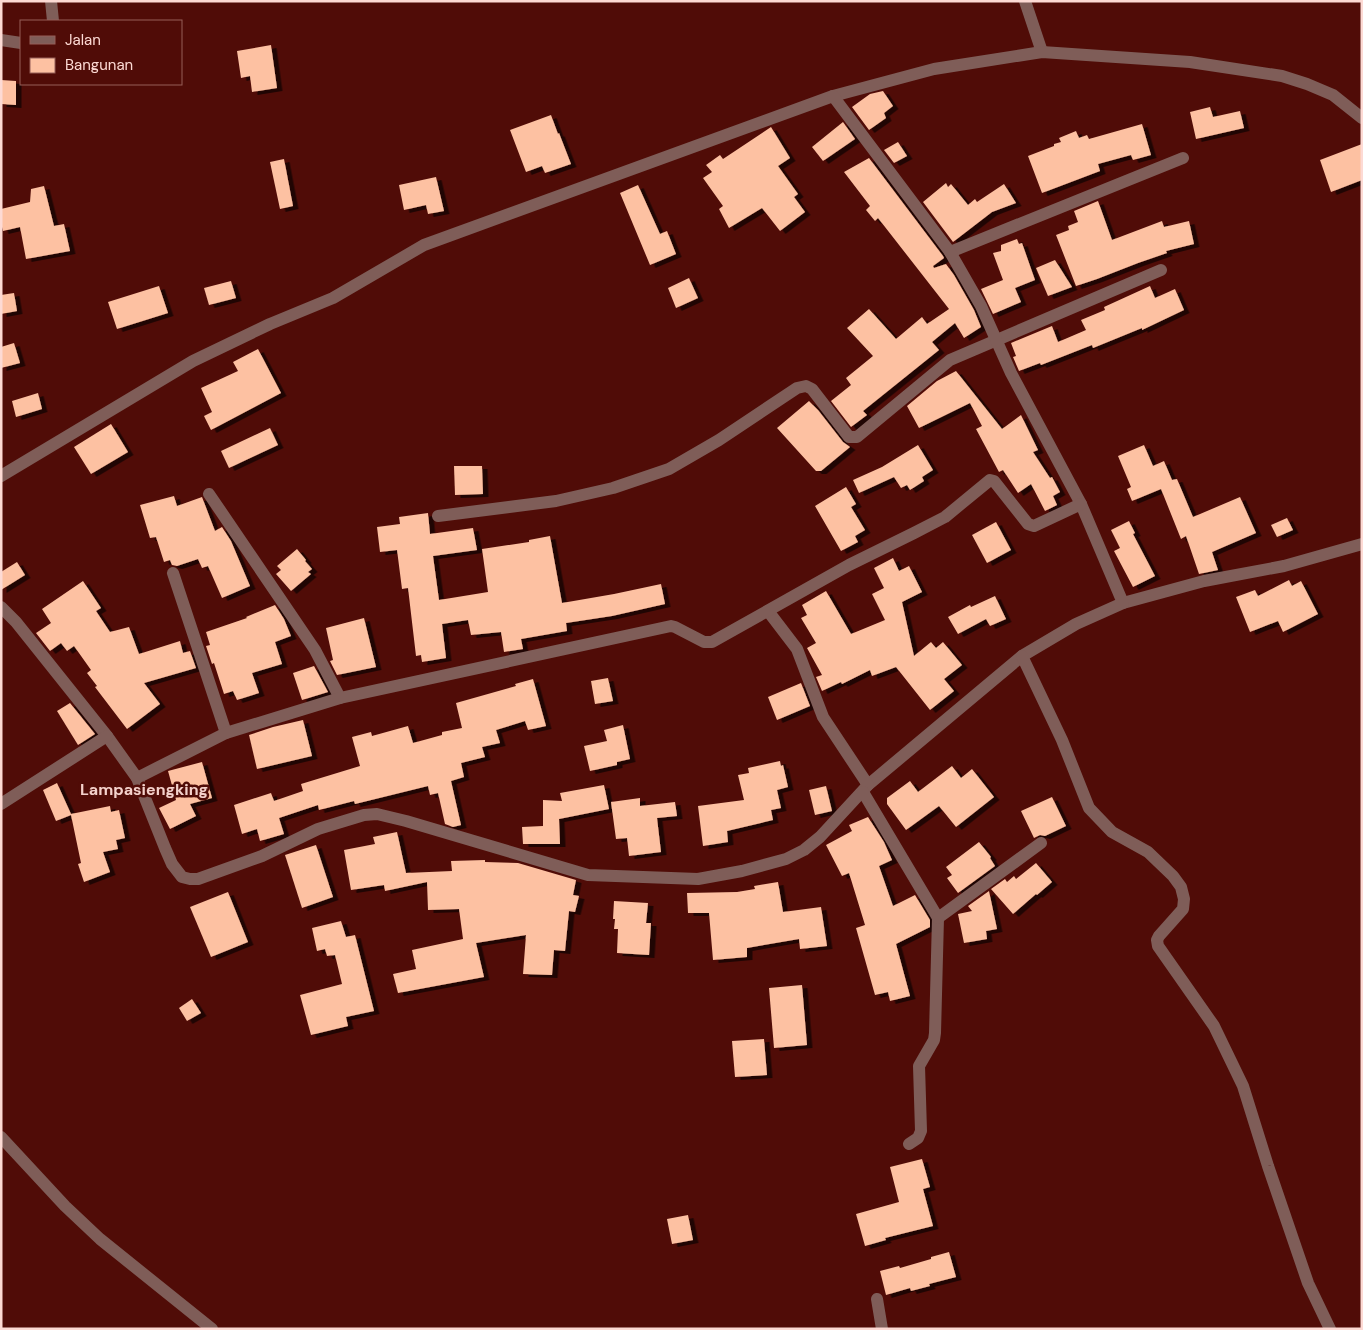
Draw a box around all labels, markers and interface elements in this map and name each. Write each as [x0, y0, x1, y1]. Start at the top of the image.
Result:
legend [20, 20, 182, 85]
text: Jalan [65, 30, 101, 50]
text: Bangunan [65, 55, 133, 75]
district label: Lampasiengking [80, 779, 208, 800]

